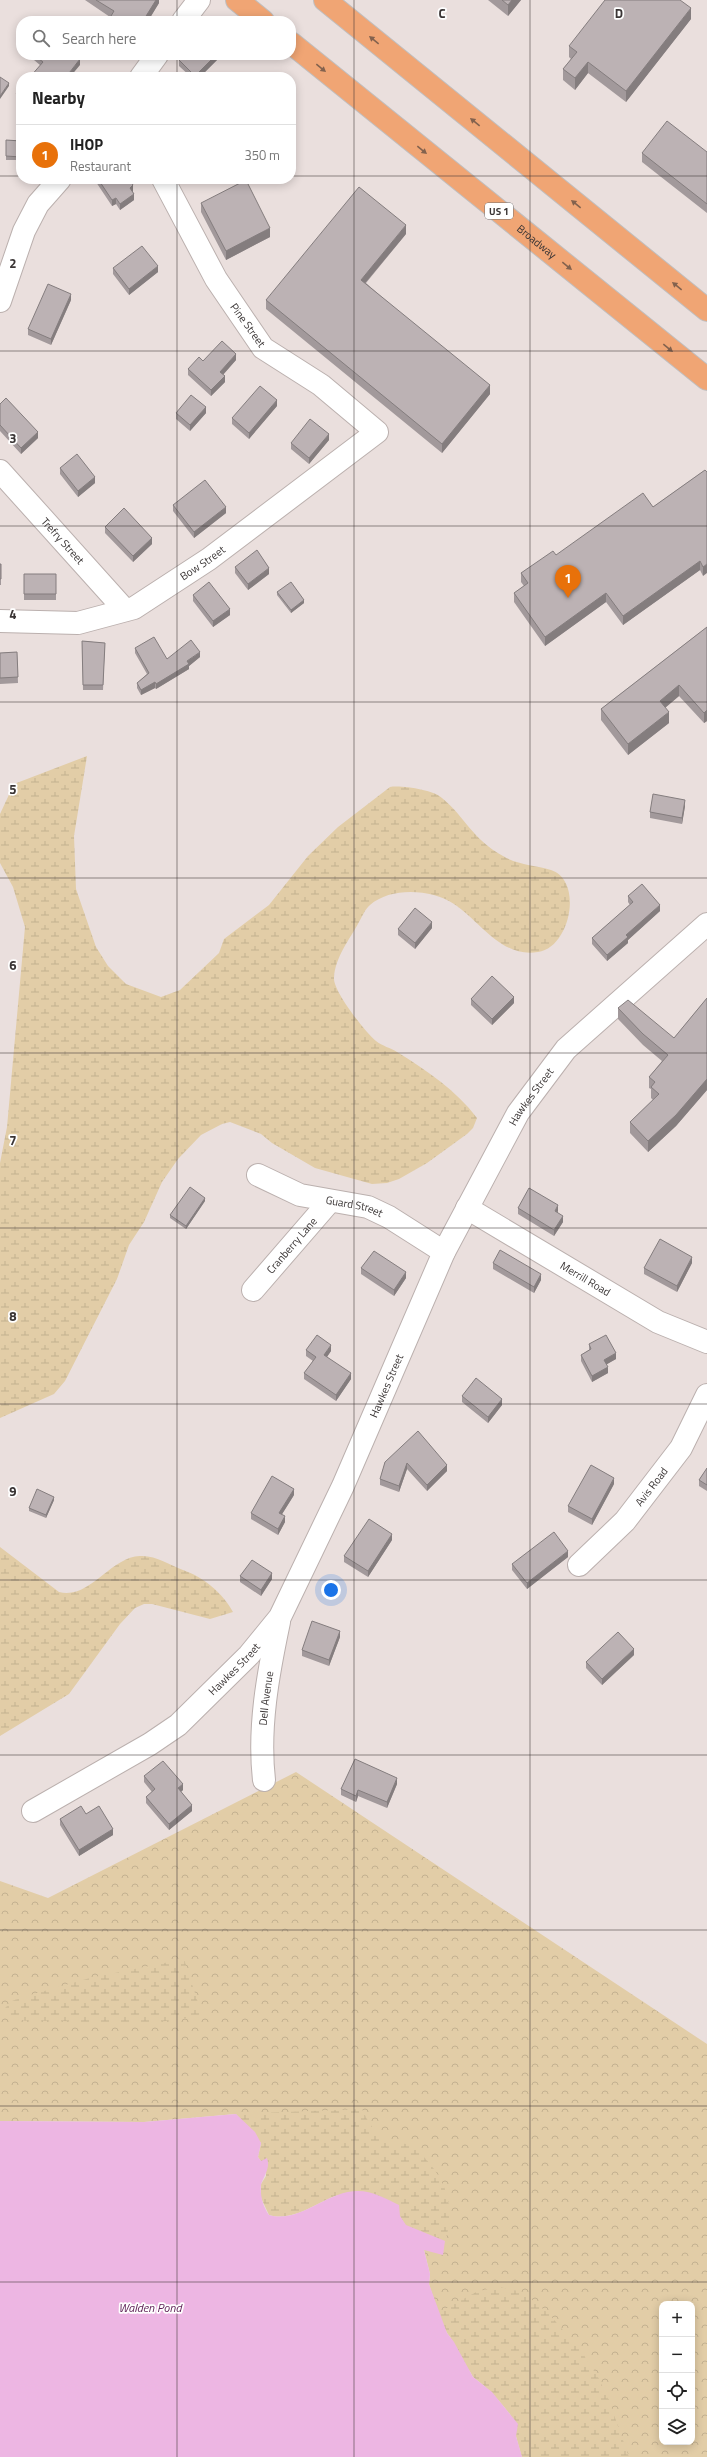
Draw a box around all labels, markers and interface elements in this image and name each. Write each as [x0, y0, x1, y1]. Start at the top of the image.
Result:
text: C [438, 3, 446, 23]
text: D [615, 3, 623, 23]
search box [16, 16, 296, 60]
icon: search [30, 27, 52, 49]
text: Search here [62, 27, 136, 50]
one-way arrow [368, 36, 379, 44]
one-way arrow [316, 64, 327, 72]
text: Nearby [32, 85, 85, 111]
one-way arrow [469, 118, 480, 126]
text: IHOP [70, 133, 103, 156]
text: 1 [41, 145, 49, 165]
text: 350 m [244, 145, 280, 165]
one-way arrow [417, 145, 428, 154]
text: Restaurant [70, 156, 131, 176]
one-way arrow [570, 200, 581, 208]
road number: US 1 [485, 203, 513, 219]
street label: Broadway [514, 221, 561, 263]
text: 2 [9, 253, 17, 273]
one-way arrow [562, 262, 573, 271]
one-way arrow [671, 281, 682, 290]
street label: Pine Street [226, 300, 270, 351]
one-way arrow [663, 344, 674, 352]
text: 3 [9, 428, 17, 448]
street label: Trefry Street [38, 514, 88, 568]
street label: Bow Street [177, 542, 229, 584]
pin: 1 [555, 565, 581, 598]
text: 4 [9, 604, 17, 624]
text: 5 [9, 779, 17, 799]
text: 6 [9, 955, 17, 975]
street label: Hawkes Street [505, 1064, 557, 1128]
text: 7 [9, 1130, 17, 1150]
street label: Guard Street [324, 1192, 386, 1221]
street label: Cranberry Lane [263, 1213, 321, 1277]
street label: Merrill Road [557, 1257, 614, 1300]
text: 8 [9, 1306, 17, 1326]
street label: Hawkes Street [365, 1351, 407, 1420]
street label: Avis Road [631, 1464, 672, 1510]
text: 9 [9, 1481, 17, 1501]
your location [321, 1580, 341, 1600]
street label: Hawkes Street [205, 1639, 264, 1699]
street label: Dell Avenue [255, 1669, 277, 1726]
water label: Walden Pond [119, 2298, 183, 2317]
map controls [659, 2301, 695, 2445]
button: + [659, 2301, 695, 2337]
button: − [659, 2337, 695, 2373]
button: locate [659, 2373, 695, 2409]
button: layers [659, 2409, 695, 2445]

